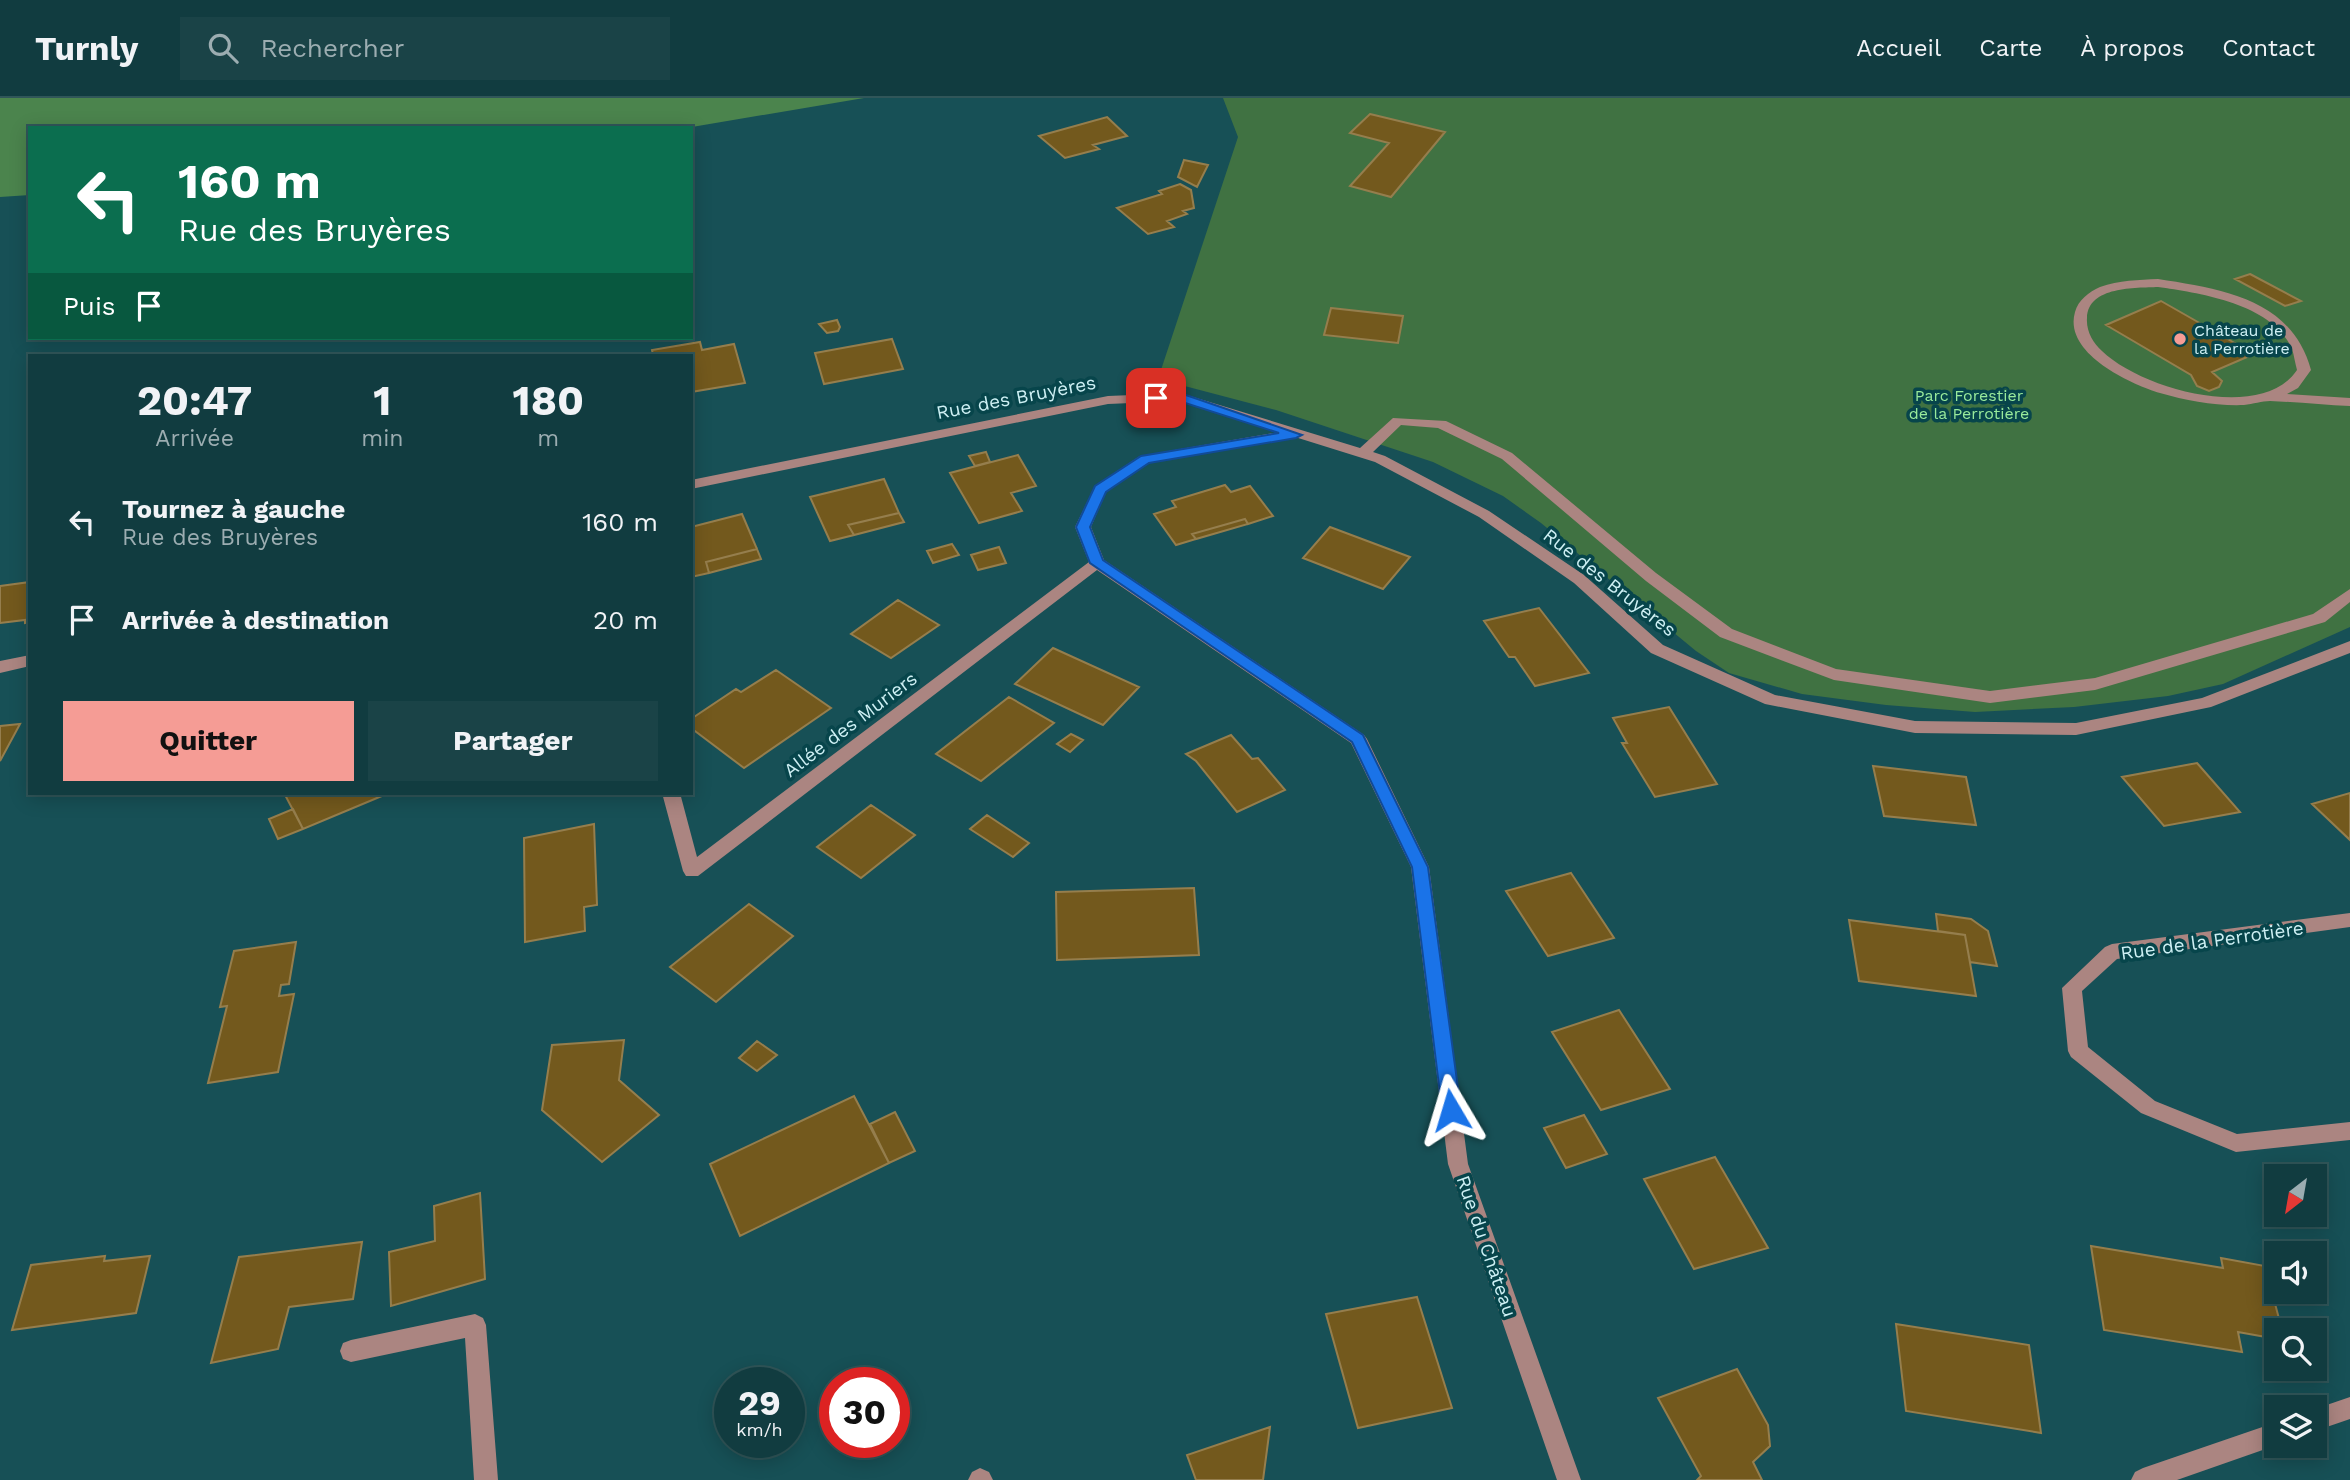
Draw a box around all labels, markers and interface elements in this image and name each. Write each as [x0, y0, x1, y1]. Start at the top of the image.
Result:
search box [180, 17, 670, 80]
text: Turnly [35, 29, 138, 68]
icon: search [204, 29, 242, 67]
text: Rechercher [260, 33, 404, 63]
text: Accueil [1856, 34, 1941, 62]
text: Carte [1979, 34, 2042, 62]
text: À propos [2080, 34, 2184, 62]
text: Contact [2222, 34, 2315, 62]
text: 160 m [178, 152, 321, 210]
icon: left [63, 154, 154, 245]
text: Rue des Bruyères [178, 211, 451, 249]
icon: arrive [130, 287, 168, 325]
text: Puis [63, 291, 116, 321]
place label: Château de la Perrotière [2194, 321, 2290, 358]
marker: Château de la Perrotière [2172, 331, 2188, 347]
pin [1126, 368, 1186, 428]
street label: Rue des Bruyères [934, 371, 1098, 424]
text: 20:47 [137, 376, 252, 425]
text: 1 [373, 376, 391, 425]
text: 180 [513, 376, 584, 425]
icon: arrive [1137, 379, 1175, 417]
park label: Parc Forestier de la Perrotière [1909, 386, 2029, 423]
text: Arrivée [155, 425, 234, 452]
text: min [361, 425, 404, 452]
text: m [537, 425, 559, 452]
text: Tournez à gauche [122, 494, 345, 524]
icon: left [63, 503, 101, 541]
text: 160 m [582, 507, 658, 537]
street label: Rue des Bruyères [1539, 523, 1681, 641]
text: Rue des Bruyères [122, 524, 318, 551]
icon: arrive [63, 601, 101, 639]
text: Arrivée à destination [122, 605, 389, 635]
text: 20 m [593, 605, 658, 635]
street label: Allée des Muriers [779, 667, 921, 782]
button: Quitter [63, 701, 354, 781]
button: Partager [368, 701, 658, 781]
street label: Rue de la Perrotière [2119, 916, 2305, 965]
position arrow [1414, 1073, 1488, 1147]
north arrow [2264, 1164, 2328, 1227]
map controls [2264, 1164, 2327, 1458]
street label: Rue du Château [1452, 1172, 1522, 1320]
button: sound [2264, 1241, 2327, 1304]
button: search [2264, 1318, 2327, 1381]
speed limit sign: 30 [819, 1367, 910, 1458]
text: 29 [738, 1382, 781, 1424]
button: layers [2264, 1395, 2327, 1458]
text: km/h [736, 1419, 783, 1440]

